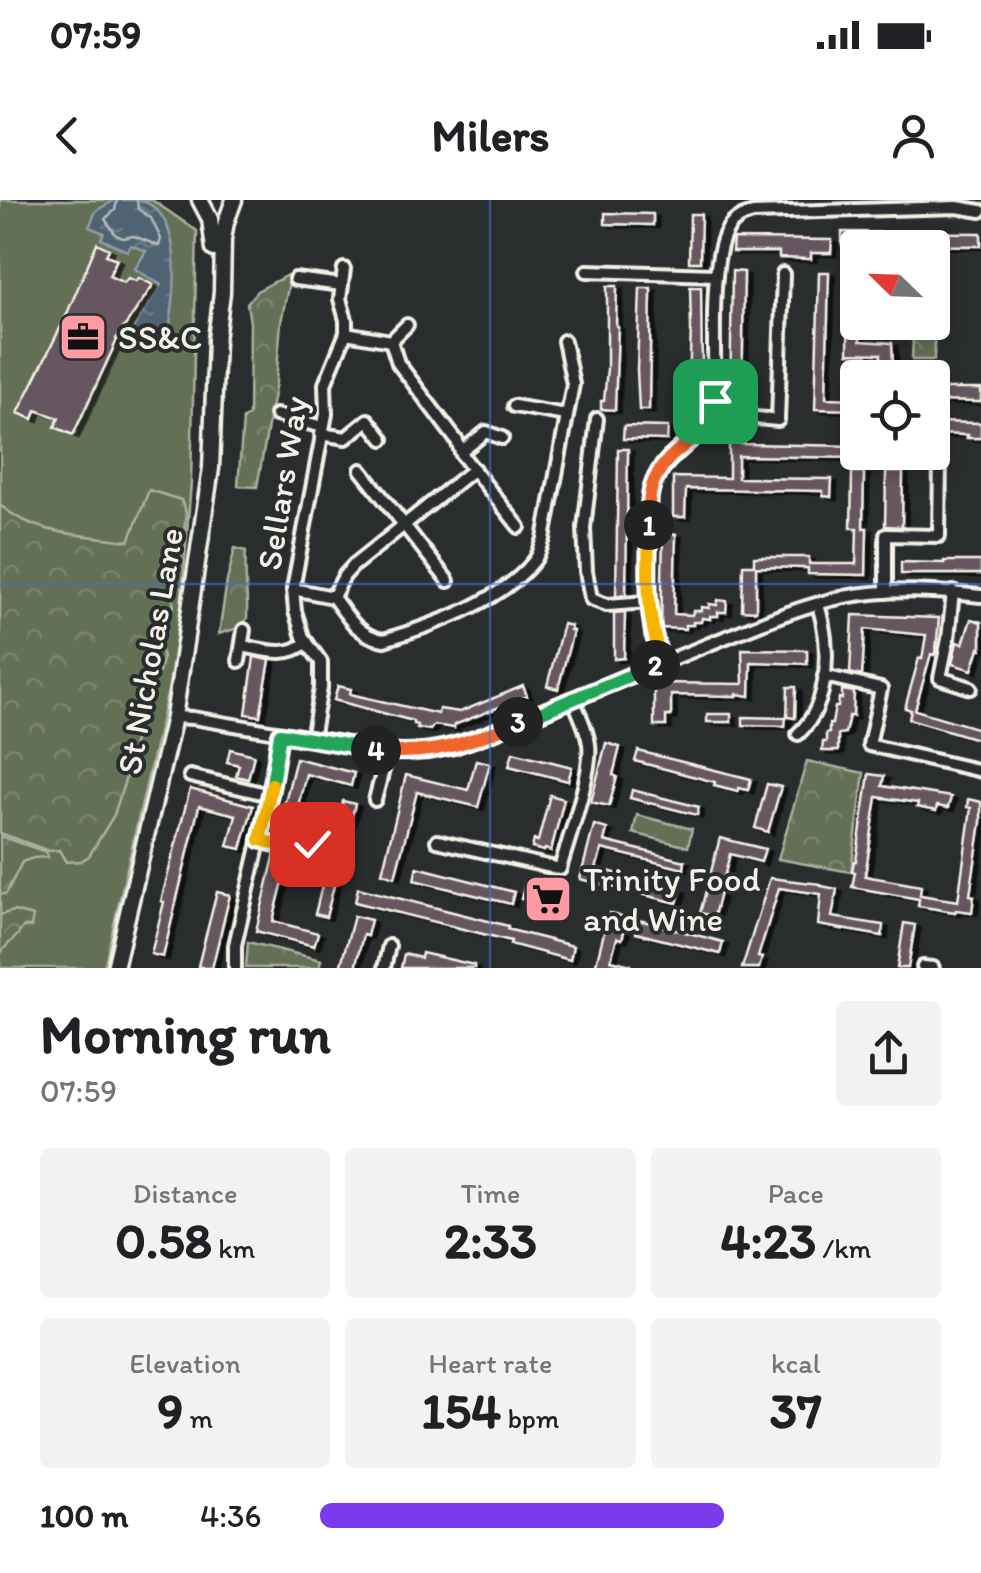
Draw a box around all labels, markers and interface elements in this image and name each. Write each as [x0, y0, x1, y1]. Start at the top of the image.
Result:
text: 07:59 [50, 12, 141, 58]
icon: back [40, 108, 95, 163]
text: Milers [431, 108, 550, 162]
icon: person [886, 108, 941, 163]
north arrow [840, 230, 950, 340]
map controls [840, 230, 950, 470]
office icon: SS&C [57, 311, 109, 363]
place label: SS&C [118, 316, 202, 358]
pin [673, 359, 758, 444]
button: locate [840, 360, 950, 470]
icon: arrive [688, 374, 743, 429]
street label: Sellars Way [248, 393, 316, 573]
pin: 1 [624, 500, 674, 550]
text: 1 [643, 508, 656, 542]
street label: St Nicholas Lane [108, 524, 192, 778]
pin: 2 [630, 640, 680, 690]
text: 2 [648, 648, 662, 682]
pin: 3 [493, 697, 543, 747]
text: 3 [510, 705, 526, 739]
pin: 4 [351, 725, 401, 775]
text: 4 [368, 733, 384, 767]
pin [270, 802, 355, 887]
icon: check [285, 817, 340, 872]
place label: Trinity Food and Wine [583, 858, 761, 940]
supermarket icon: Trinity Food and Wine [522, 873, 574, 925]
text: Morning run [40, 1001, 331, 1067]
button: share [836, 1001, 941, 1106]
text: 07:59 [40, 1072, 117, 1110]
text: Distance [133, 1176, 238, 1210]
text: Time [461, 1176, 520, 1210]
text: Pace [768, 1176, 824, 1210]
text: 0.58 [115, 1210, 212, 1271]
text: 2:33 [444, 1210, 537, 1271]
text: 4:23 [720, 1210, 816, 1271]
text: km [212, 1231, 255, 1265]
text: /km [816, 1231, 871, 1265]
text: Elevation [130, 1346, 241, 1380]
text: Heart rate [429, 1346, 552, 1380]
text: kcal [771, 1346, 821, 1380]
text: 9 [157, 1380, 183, 1441]
text: 154 [422, 1380, 501, 1441]
text: 37 [770, 1380, 822, 1441]
text: m [183, 1401, 213, 1435]
text: bpm [501, 1401, 559, 1435]
text: 100 m [40, 1497, 128, 1535]
text: 4:36 [200, 1497, 261, 1535]

